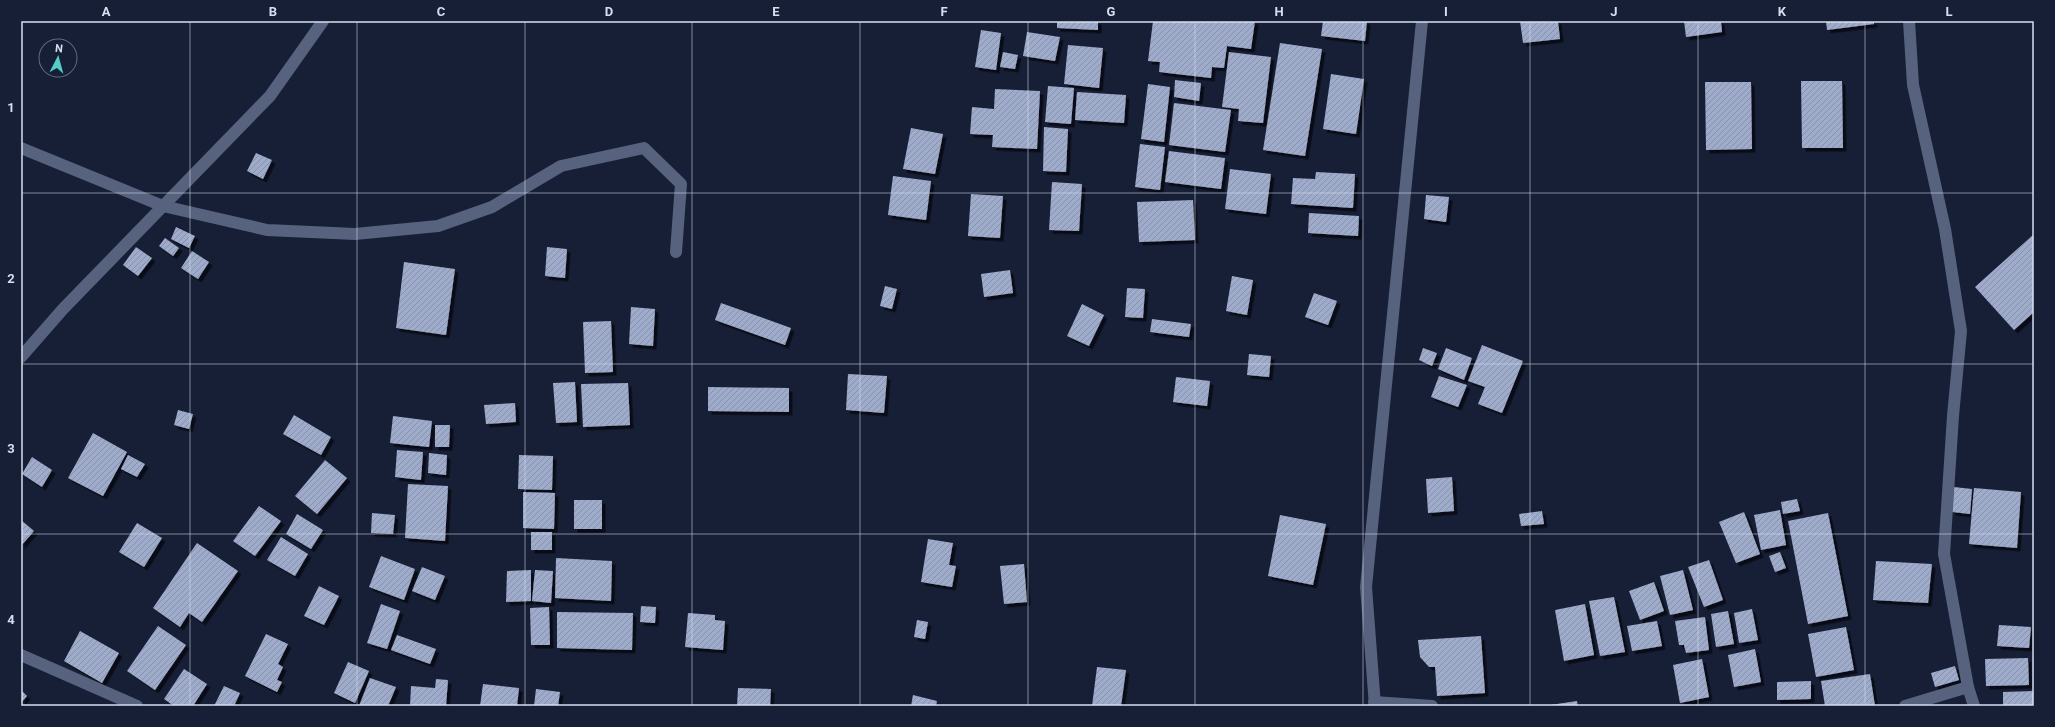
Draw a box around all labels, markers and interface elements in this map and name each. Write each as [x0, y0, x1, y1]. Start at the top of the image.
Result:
text: A [102, 4, 111, 19]
text: B [269, 4, 277, 19]
text: C [437, 4, 446, 19]
text: D [605, 4, 613, 19]
text: E [772, 4, 780, 19]
text: F [940, 4, 948, 19]
text: G [1107, 4, 1116, 19]
text: H [1274, 4, 1284, 19]
text: I [1444, 4, 1448, 19]
text: J [1610, 4, 1618, 19]
text: K [1778, 4, 1787, 19]
text: L [1945, 4, 1953, 19]
north arrow [38, 38, 78, 78]
text: N [54, 42, 64, 55]
text: 1 [7, 100, 15, 115]
text: 2 [7, 271, 15, 286]
text: 3 [7, 441, 15, 456]
text: 4 [7, 612, 15, 627]

